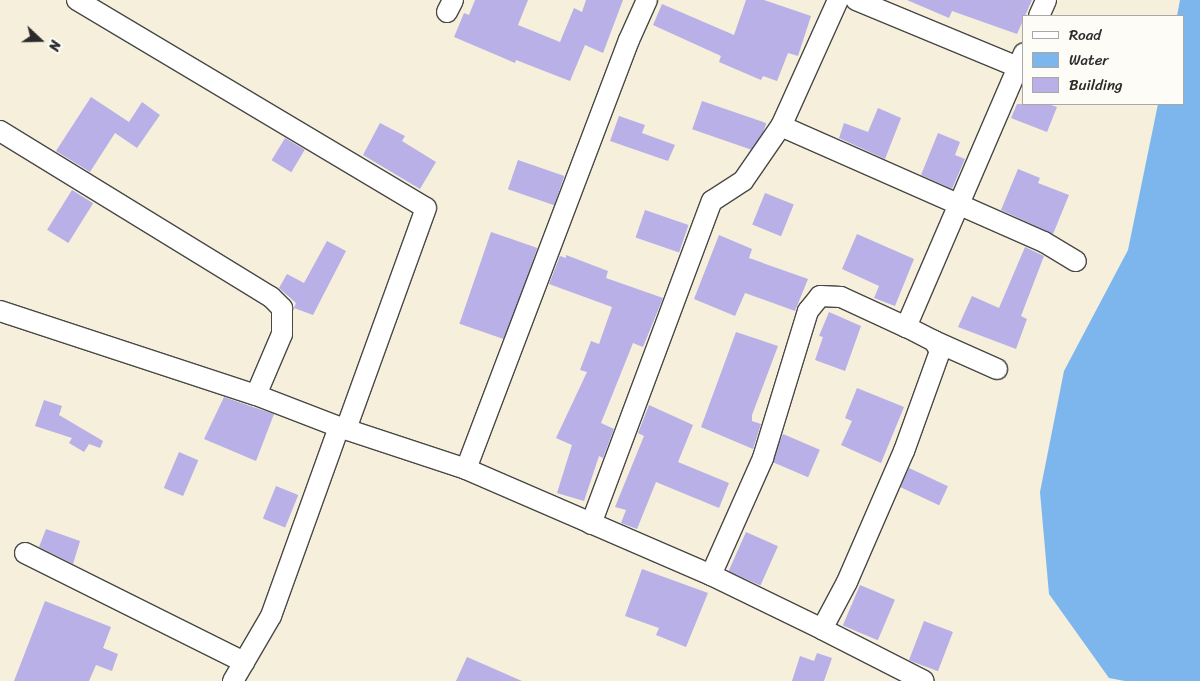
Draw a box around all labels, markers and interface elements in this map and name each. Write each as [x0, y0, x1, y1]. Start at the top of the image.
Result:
north arrow [15, 15, 65, 65]
legend [1022, 15, 1185, 105]
text: Road [1069, 22, 1101, 48]
text: N [41, 37, 68, 55]
text: Water [1069, 47, 1109, 73]
text: Building [1069, 72, 1123, 98]

